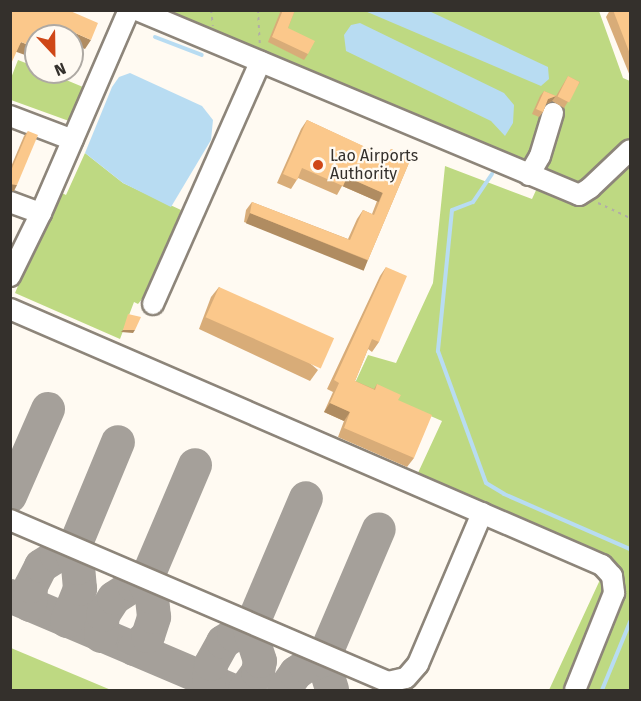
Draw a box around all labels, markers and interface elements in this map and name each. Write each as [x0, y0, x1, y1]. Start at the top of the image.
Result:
north arrow [24, 24, 84, 84]
text: N [52, 59, 69, 80]
place label: Lao Airports Authority [330, 146, 418, 184]
marker: Lao Airports Authority [311, 158, 325, 172]

